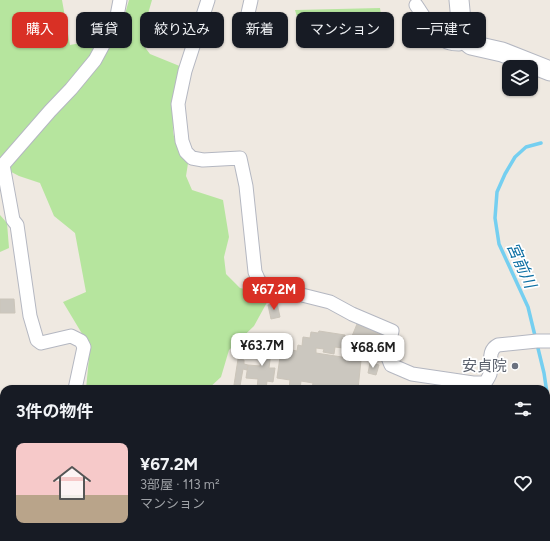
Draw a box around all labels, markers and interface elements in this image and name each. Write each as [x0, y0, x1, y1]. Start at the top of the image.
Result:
chip: 購入 [12, 12, 68, 48]
chip: 賃貸 [76, 12, 132, 48]
chip: 絞り込み [140, 12, 224, 48]
chip: 新着 [232, 12, 288, 48]
chip: マンション [296, 12, 394, 48]
chip: 一戸建て [402, 12, 486, 48]
map controls [502, 60, 538, 96]
button: layers [502, 60, 538, 96]
water label: 宮前川 [503, 239, 541, 293]
pin: ¥67.2M [241, 277, 307, 311]
text: ¥67.2M [252, 282, 296, 297]
pin: ¥63.7M [229, 333, 295, 367]
pin: ¥68.6M [340, 335, 406, 369]
text: ¥63.7M [240, 338, 284, 353]
text: ¥68.6M [350, 340, 396, 355]
place label: 安貞院 [462, 357, 507, 375]
marker: 安貞院 [510, 361, 520, 371]
icon: filters [512, 398, 534, 420]
text: 3件の物件 [16, 401, 93, 421]
text: ¥67.2M [140, 454, 198, 474]
icon: home [48, 459, 96, 507]
icon: heart [512, 472, 534, 494]
text: 3部屋 · 113 m² [140, 477, 220, 492]
text: マンション [140, 496, 205, 511]

